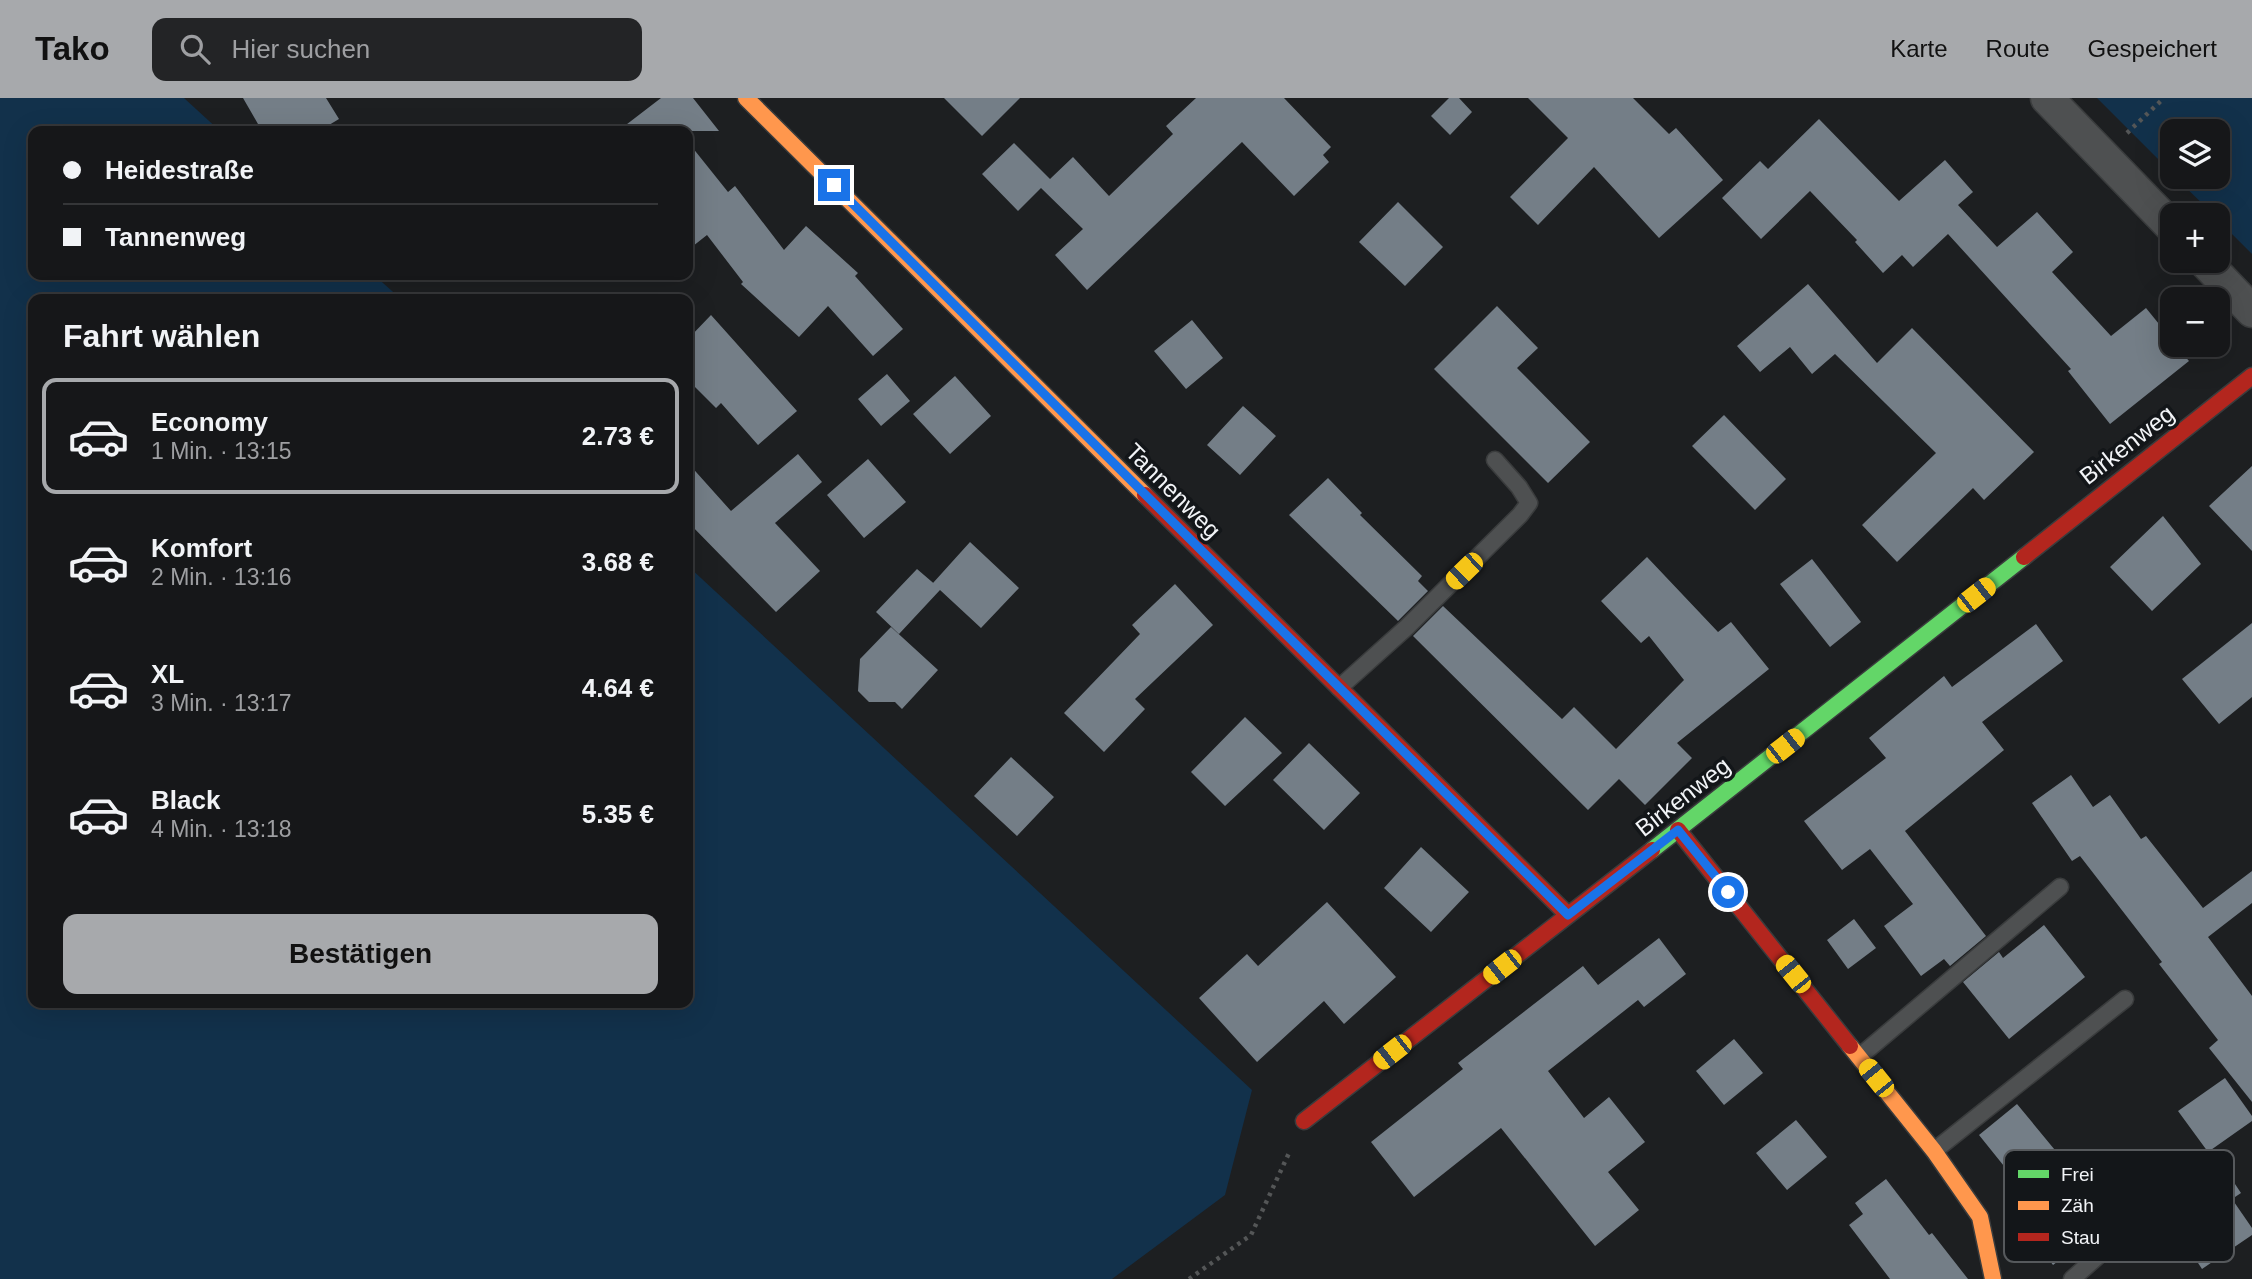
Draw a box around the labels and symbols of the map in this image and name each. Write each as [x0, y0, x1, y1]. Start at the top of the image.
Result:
route end [818, 169, 850, 201]
street label: Birkenweg [2074, 399, 2179, 490]
street label: Tannenweg [1120, 438, 1226, 544]
car [1442, 549, 1487, 593]
car [1953, 574, 2000, 616]
car [1762, 725, 1809, 767]
street label: Birkenweg [1630, 751, 1735, 842]
route start [1712, 876, 1744, 908]
car [1479, 946, 1526, 988]
car [1772, 951, 1815, 997]
car [1369, 1031, 1416, 1073]
car [1855, 1055, 1898, 1101]
legend [2004, 1150, 2234, 1262]
text: Frei [2061, 1164, 2094, 1185]
text: Zäh [2061, 1195, 2094, 1216]
text: Stau [2061, 1227, 2100, 1248]

